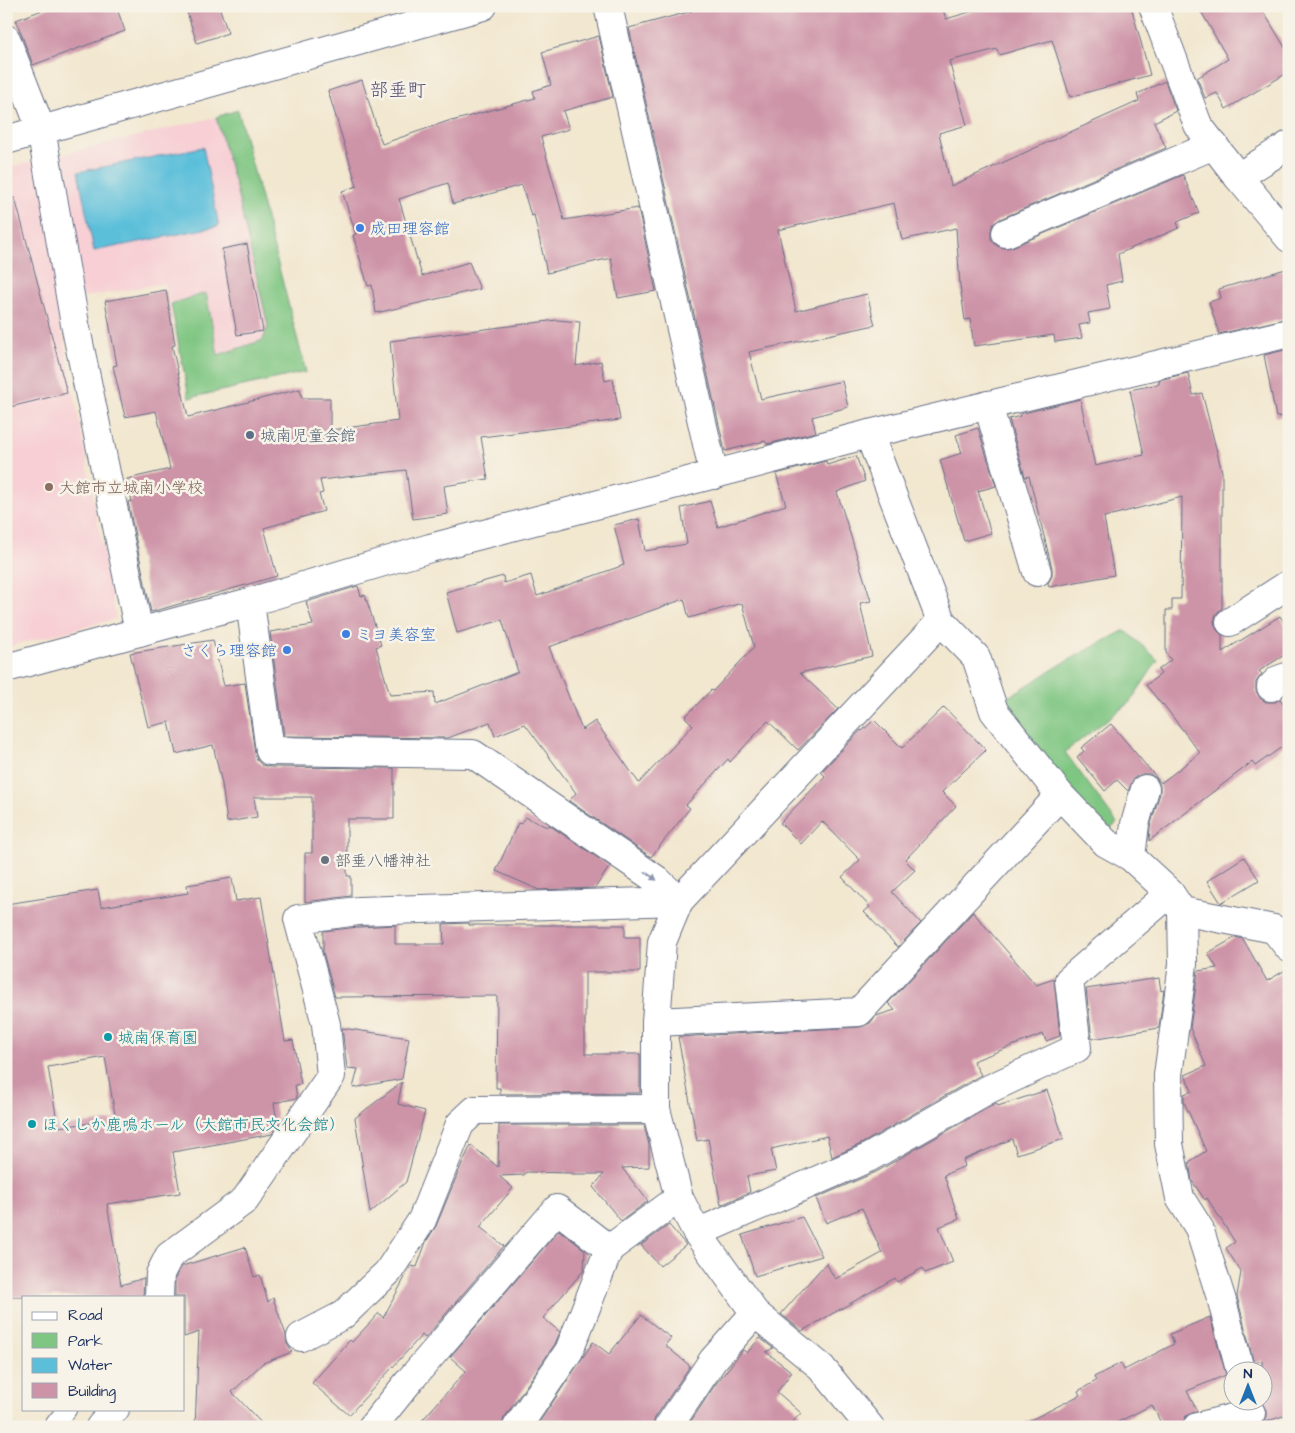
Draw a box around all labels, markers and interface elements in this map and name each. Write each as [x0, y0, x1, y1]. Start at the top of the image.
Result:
district label: 部垂町 [369, 77, 427, 104]
place label: 成田理容館 [370, 218, 450, 240]
marker: 成田理容館 [354, 222, 366, 234]
place label: 城南児童会館 [260, 425, 356, 447]
marker: 城南児童会館 [244, 429, 256, 441]
place label: 大館市立城南小学校 [59, 477, 203, 499]
marker: 大館市立城南小学校 [43, 481, 55, 493]
place label: ミヨ美容室 [356, 624, 436, 646]
marker: ミヨ美容室 [340, 628, 352, 640]
place label: さくら理容館 [181, 640, 277, 662]
marker: さくら理容館 [281, 644, 293, 656]
place label: 部垂八幡神社 [335, 850, 431, 872]
marker: 部垂八幡神社 [319, 854, 331, 866]
one-way arrow [644, 871, 658, 881]
place label: 城南保育園 [118, 1027, 198, 1049]
marker: 城南保育園 [102, 1031, 114, 1043]
place label: ほくしか鹿鳴ホール（大館市民文化会館） [42, 1114, 345, 1136]
marker: ほくしか鹿鳴ホール（大館市民文化会館） [26, 1118, 38, 1130]
legend [22, 1296, 185, 1410]
text: Road [68, 1305, 103, 1326]
text: Park [68, 1331, 103, 1352]
text: Water [68, 1355, 112, 1376]
north arrow [1222, 1360, 1272, 1410]
text: N [1244, 1364, 1253, 1384]
text: Building [68, 1381, 116, 1403]

